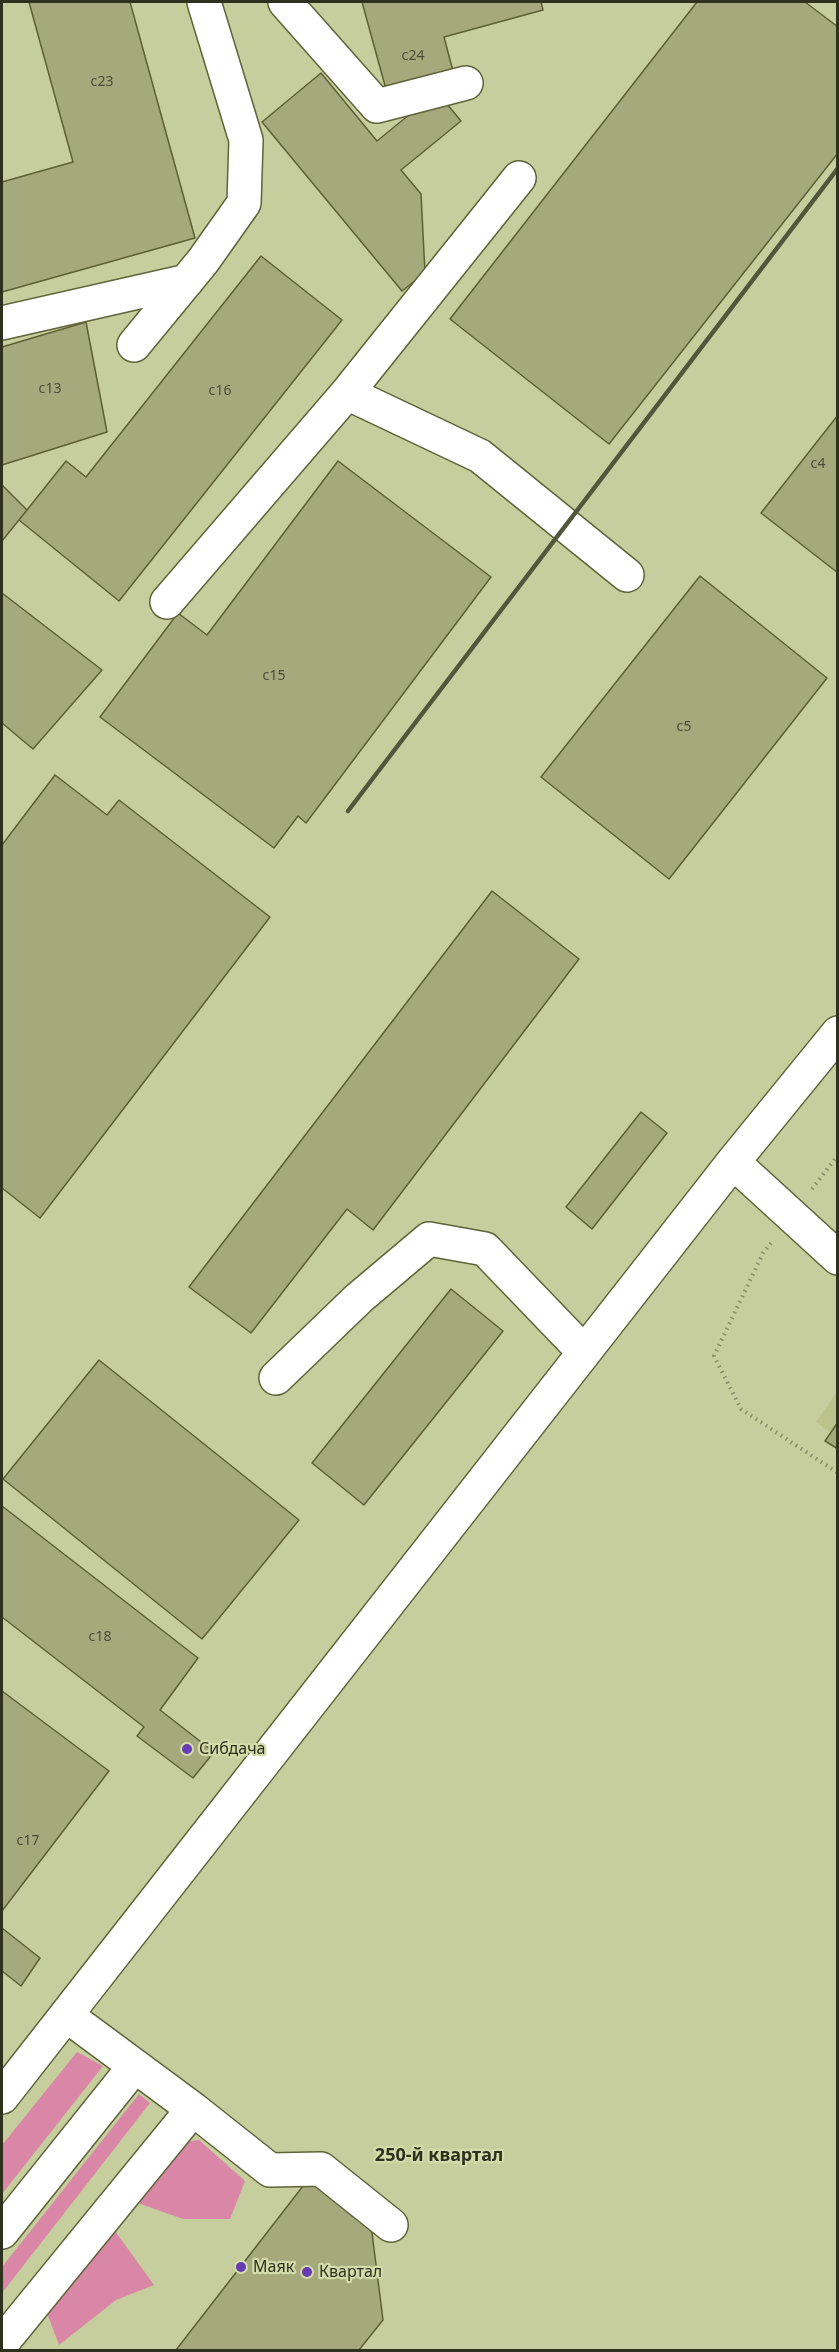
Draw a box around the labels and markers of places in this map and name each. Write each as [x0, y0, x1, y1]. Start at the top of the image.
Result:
place label: Сибдача [199, 1739, 265, 1759]
marker: Сибдача [180, 1742, 194, 1756]
place label: Маяк [253, 2257, 294, 2277]
marker: Маяк [234, 2260, 248, 2274]
place label: Квартал [319, 2262, 382, 2282]
marker: Квартал [300, 2265, 314, 2279]

